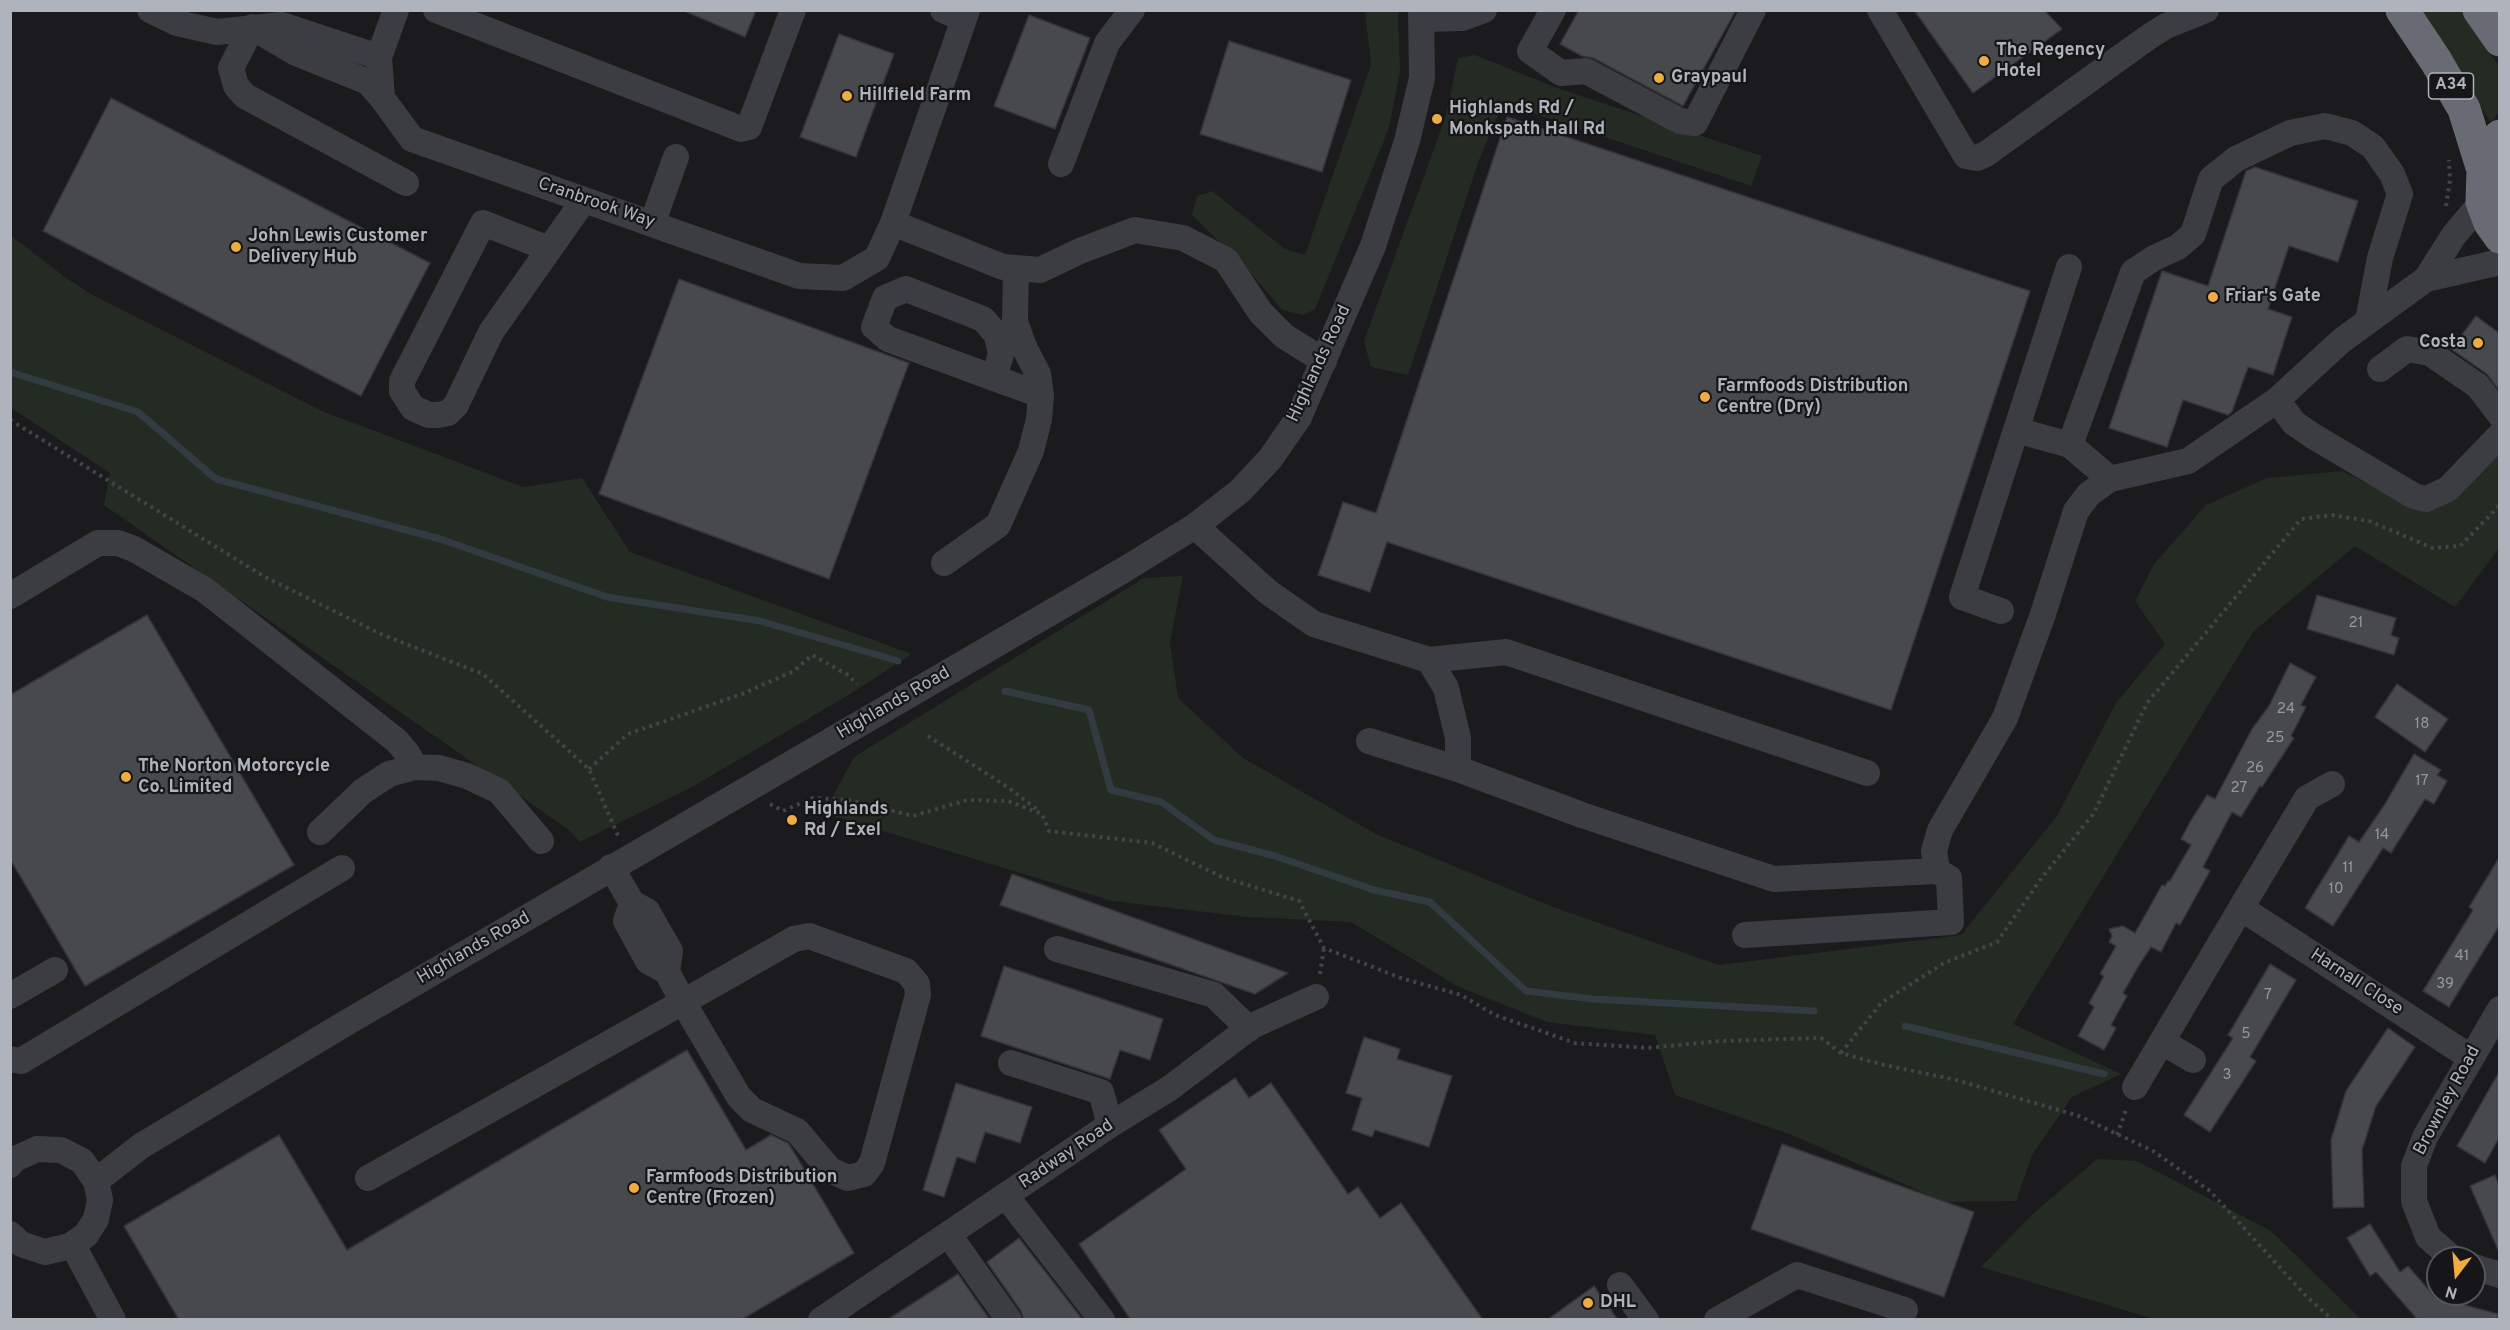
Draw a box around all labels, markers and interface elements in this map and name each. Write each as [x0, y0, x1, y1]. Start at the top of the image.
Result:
place label: The Regency Hotel [1996, 40, 2105, 82]
marker: The Regency Hotel [1977, 54, 1991, 68]
place label: Graypaul [1671, 67, 1747, 89]
marker: Graypaul [1652, 71, 1666, 85]
road number: A34 [2428, 73, 2474, 99]
place label: Hillfield Farm [859, 85, 971, 107]
marker: Hillfield Farm [840, 89, 854, 103]
place label: Highlands Rd / Monkspath Hall Rd [1449, 98, 1605, 140]
marker: Highlands Rd / Monkspath Hall Rd [1430, 112, 1444, 126]
street label: Cranbrook Way [535, 174, 657, 234]
place label: John Lewis Customer Delivery Hub [248, 226, 427, 268]
marker: John Lewis Customer Delivery Hub [229, 240, 243, 254]
place label: Friar's Gate [2225, 286, 2321, 308]
marker: Friar's Gate [2206, 290, 2220, 304]
street label: Highlands Road [1283, 302, 1357, 426]
place label: Costa [2419, 332, 2466, 354]
marker: Costa [2471, 336, 2485, 350]
place label: Farmfoods Distribution Centre (Dry) [1717, 376, 1908, 418]
marker: Farmfoods Distribution Centre (Dry) [1698, 390, 1712, 404]
house number: 21 [2349, 615, 2363, 633]
street label: Highlands Road [834, 663, 954, 745]
house number: 24 [2277, 701, 2295, 719]
house number: 18 [2415, 716, 2429, 734]
house number: 25 [2266, 730, 2284, 748]
place label: The Norton Motorcycle Co. Limited [138, 756, 330, 798]
house number: 26 [2246, 760, 2264, 778]
marker: The Norton Motorcycle Co. Limited [119, 770, 133, 784]
house number: 17 [2415, 773, 2429, 791]
house number: 27 [2231, 780, 2247, 798]
place label: Highlands Rd / Exel [804, 799, 888, 842]
marker: Highlands Rd / Exel [785, 813, 799, 827]
house number: 14 [2375, 827, 2389, 845]
house number: 11 [2342, 860, 2354, 878]
house number: 10 [2328, 881, 2344, 899]
street label: Highlands Road [414, 908, 534, 990]
street label: Harnall Close [2306, 945, 2406, 1021]
house number: 41 [2455, 948, 2469, 966]
house number: 39 [2436, 976, 2454, 994]
house number: 7 [2264, 987, 2272, 1005]
house number: 5 [2241, 1026, 2251, 1044]
street label: Brownley Road [2410, 1043, 2486, 1159]
house number: 3 [2222, 1067, 2232, 1085]
street label: Radway Road [1016, 1116, 1118, 1194]
place label: Farmfoods Distribution Centre (Frozen) [646, 1167, 837, 1210]
marker: Farmfoods Distribution Centre (Frozen) [627, 1181, 641, 1195]
north arrow [2426, 1246, 2486, 1306]
text: N [2443, 1280, 2460, 1303]
place label: DHL [1600, 1292, 1636, 1314]
marker: DHL [1581, 1296, 1595, 1310]

